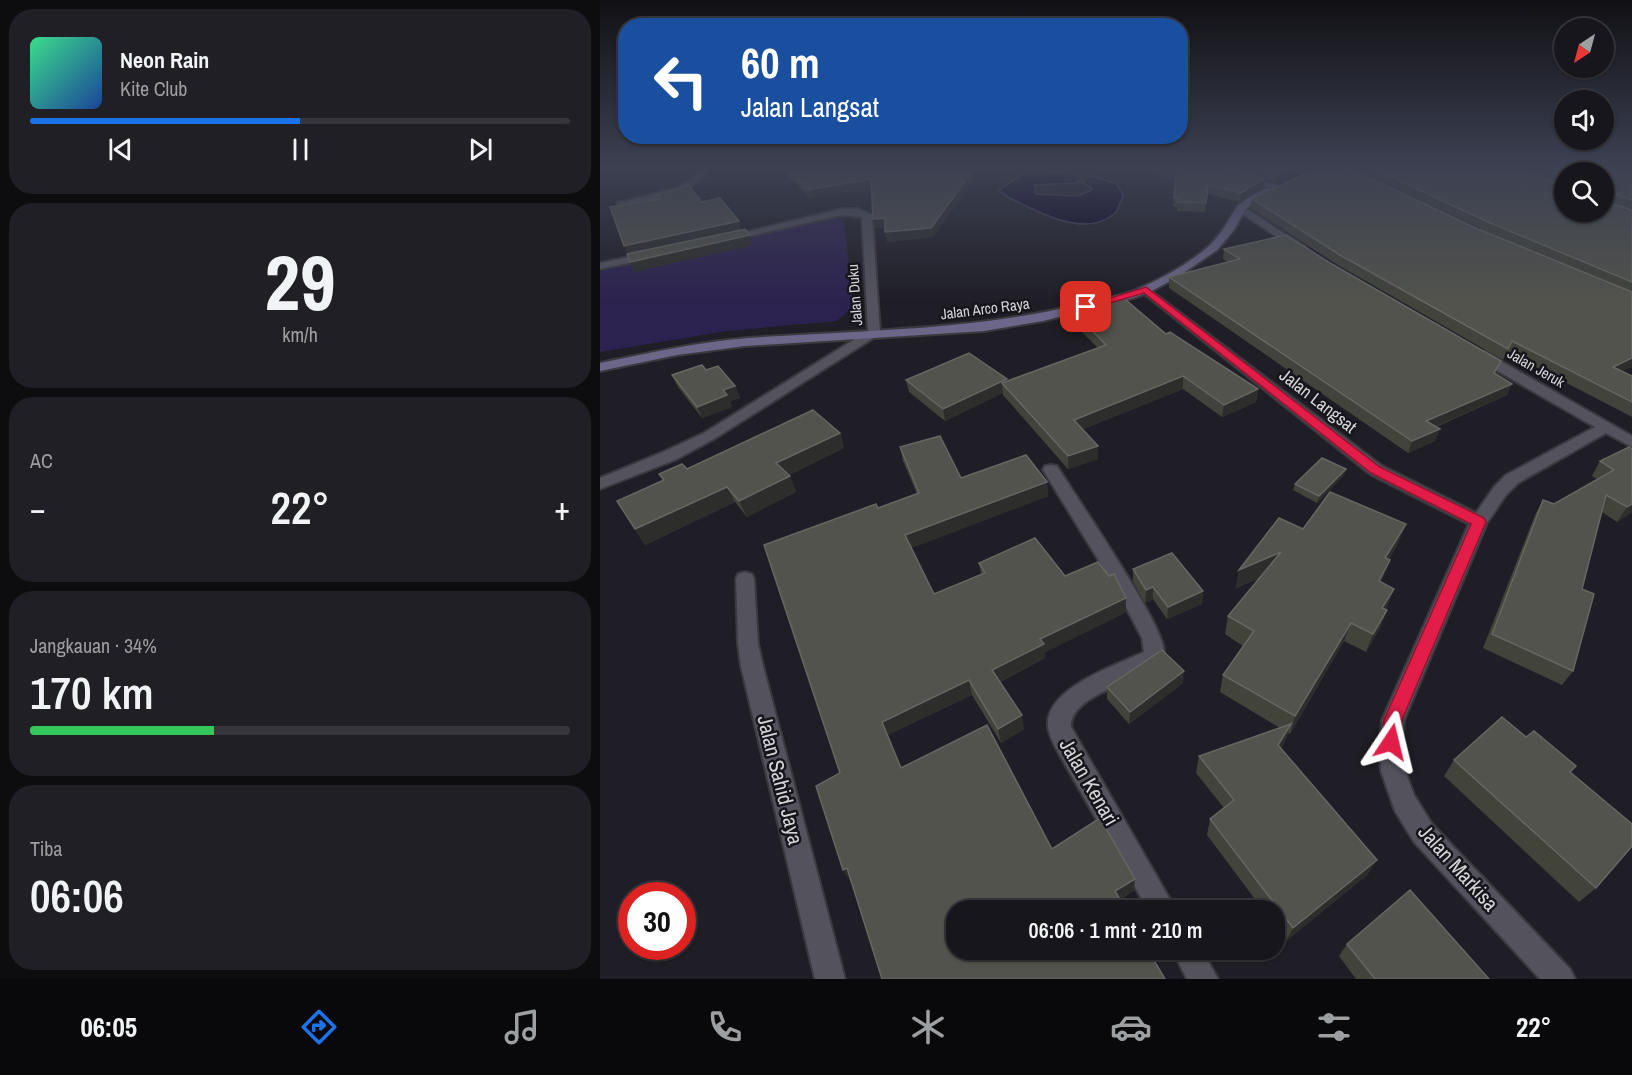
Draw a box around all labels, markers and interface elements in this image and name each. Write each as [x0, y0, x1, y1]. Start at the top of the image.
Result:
north arrow [1554, 18, 1614, 78]
map controls [1554, 18, 1614, 222]
text: 60 m [741, 35, 820, 91]
icon: left [642, 42, 720, 120]
text: Neon Rain [120, 45, 209, 75]
text: Kite Club [120, 75, 187, 102]
text: Jalan Langsat [741, 89, 879, 125]
button: sound [1554, 90, 1614, 150]
icon: previous [104, 133, 137, 166]
icon: pause [284, 133, 317, 166]
icon: next [464, 133, 497, 166]
button: search [1554, 162, 1614, 222]
text: 29 [264, 229, 336, 334]
street label: Jalan Duku [842, 264, 867, 326]
pin [1060, 281, 1111, 332]
icon: arrive [1069, 290, 1102, 323]
street label: Jalan Arco Raya [939, 293, 1031, 324]
text: km/h [282, 321, 318, 348]
street label: Jalan Jeruk [1504, 343, 1569, 393]
street label: Jalan Langsat [1274, 362, 1362, 439]
text: AC [30, 447, 53, 474]
text: 22° [270, 477, 330, 538]
text: − [30, 486, 46, 530]
text: + [554, 486, 570, 530]
text: Jangkauan · 34% [30, 632, 157, 659]
text: 170 km [30, 662, 154, 723]
position arrow [1359, 710, 1423, 774]
street label: Jalan Sahid Jaya [750, 712, 811, 848]
street label: Jalan Kenari [1053, 733, 1126, 831]
street label: Jalan Markisa [1412, 818, 1505, 918]
text: Tiba [30, 835, 62, 862]
text: 06:06 [30, 865, 124, 926]
speed limit sign: 30 [618, 882, 696, 960]
text: 06:06 · 1 mnt · 210 m [1029, 915, 1202, 945]
icon: directions [298, 1006, 340, 1048]
icon: music [501, 1006, 543, 1048]
icon: phone [704, 1006, 746, 1048]
icon: climate [907, 1006, 949, 1048]
icon: car [1110, 1006, 1152, 1048]
icon: filters [1313, 1006, 1355, 1048]
text: 06:05 [80, 1009, 137, 1045]
text: 22° [1516, 1009, 1551, 1045]

